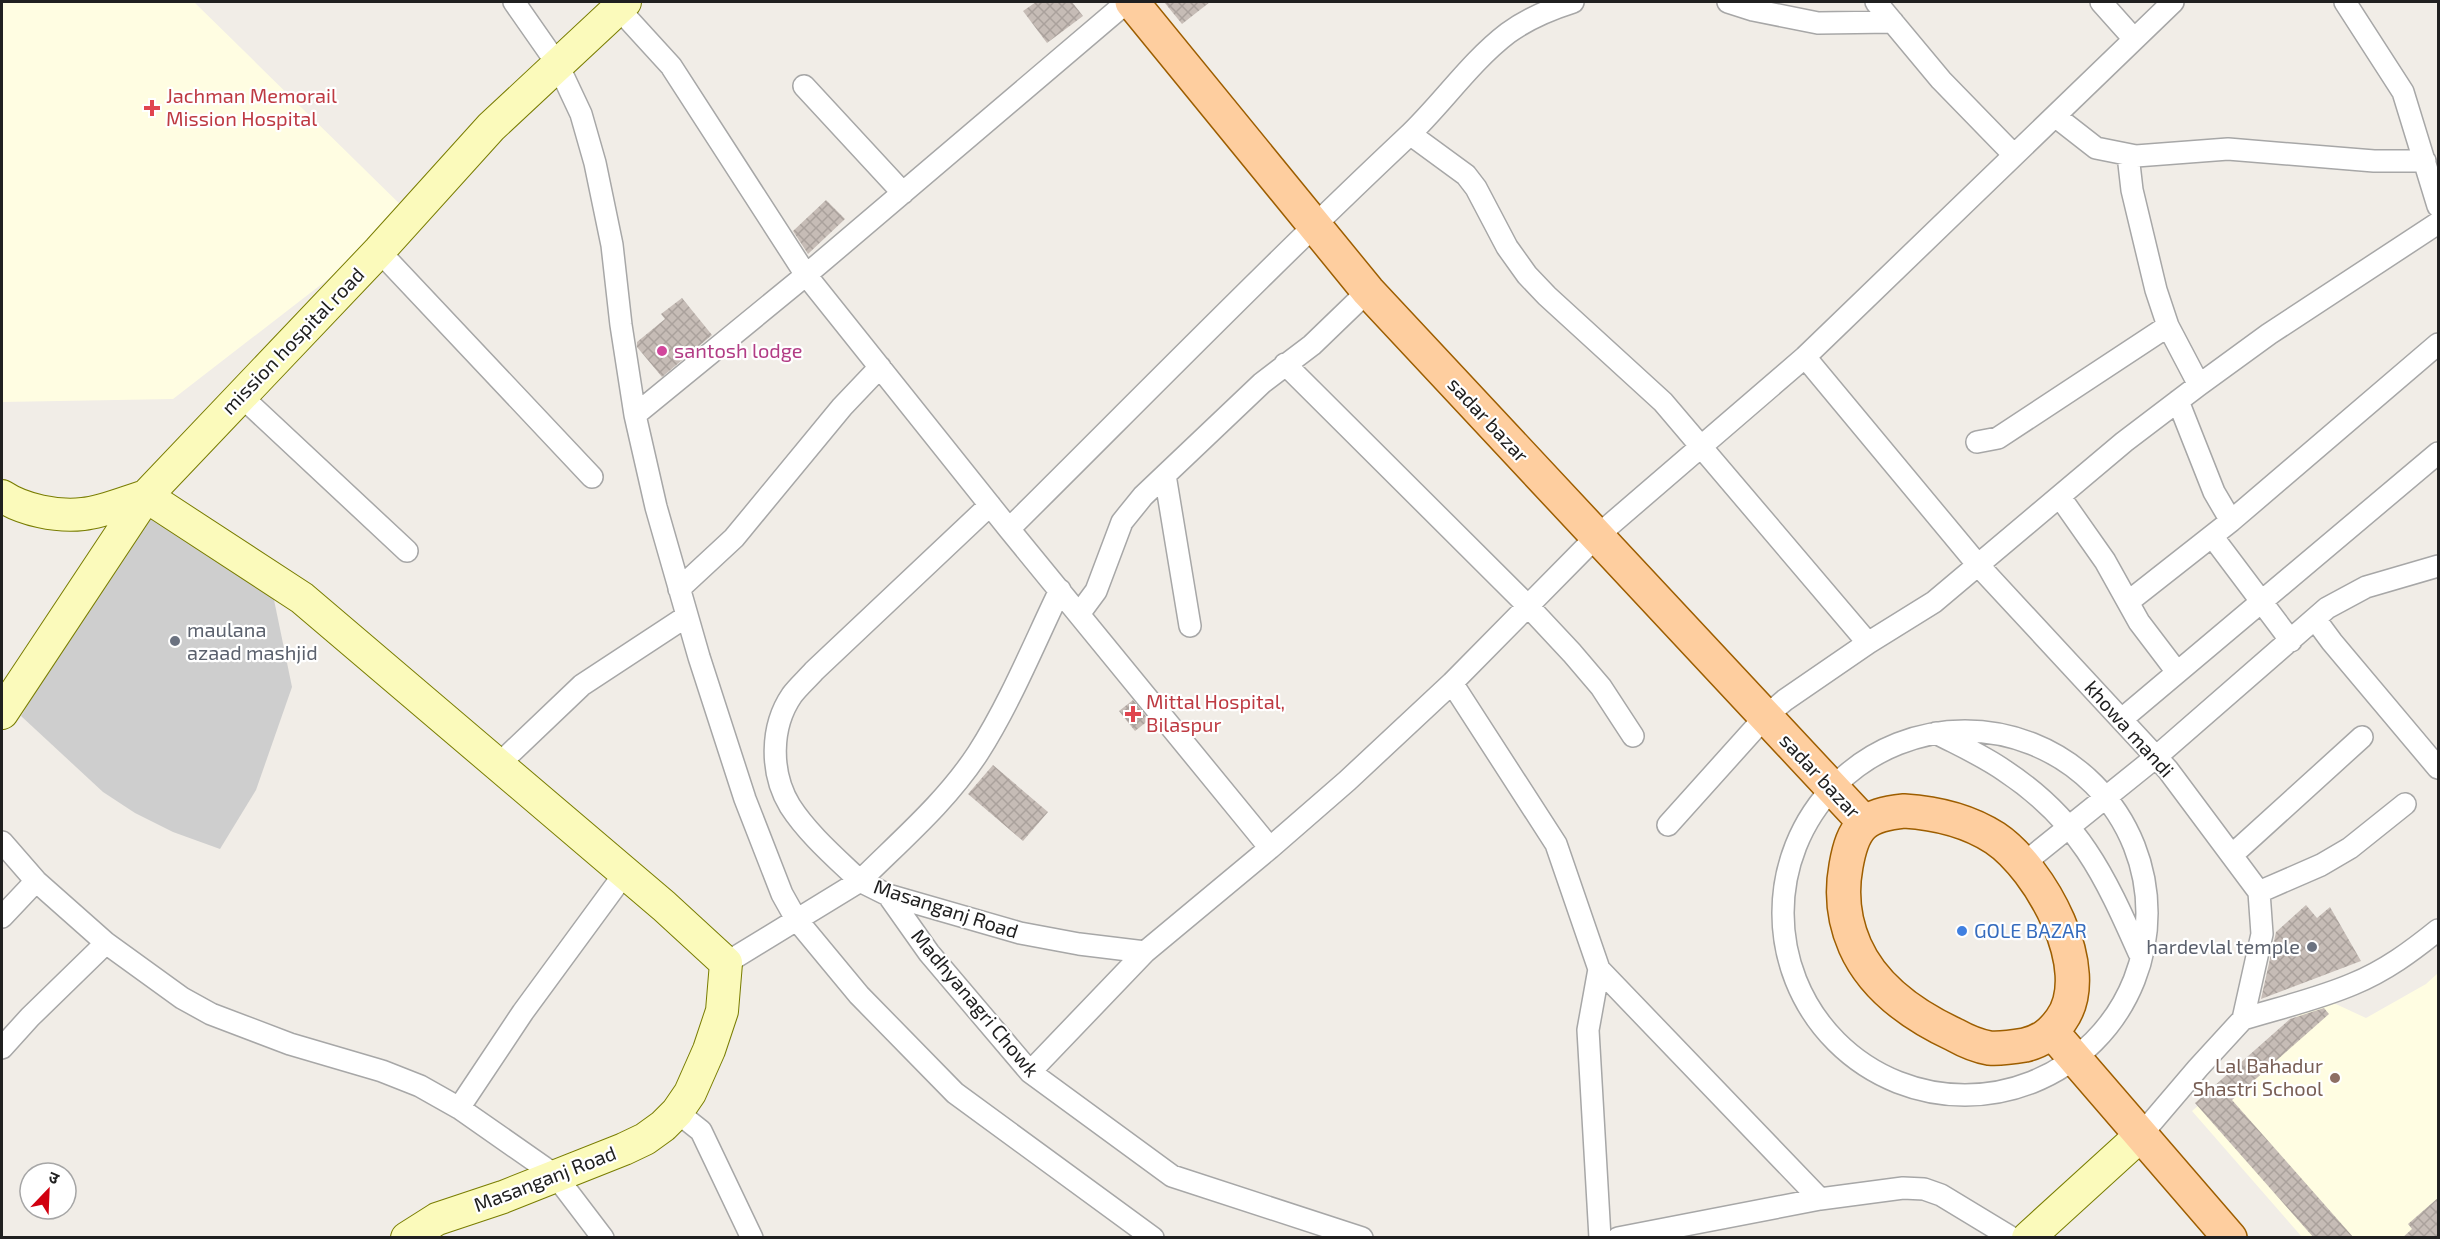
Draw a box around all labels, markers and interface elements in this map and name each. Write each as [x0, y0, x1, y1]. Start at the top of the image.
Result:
place label: Jachman Memorail Mission Hospital [166, 83, 337, 130]
marker: Jachman Memorail Mission Hospital [143, 99, 161, 117]
street label: mission hospital road [216, 262, 369, 419]
place label: santosh lodge [674, 338, 803, 362]
marker: santosh lodge [655, 344, 669, 358]
street label: sadar bazar [1443, 372, 1534, 467]
place label: maulana azaad mashjid [187, 617, 318, 664]
marker: maulana azaad mashjid [168, 634, 182, 648]
street label: khowa mandi [2080, 675, 2179, 782]
place label: Mittal Hospital, Bilaspur [1146, 689, 1285, 736]
marker: Mittal Hospital, Bilaspur [1124, 705, 1142, 723]
street label: sadar bazar [1775, 728, 1866, 823]
street label: Masanganj Road [871, 873, 1022, 943]
place label: GOLE BAZAR [1974, 918, 2087, 942]
street label: Madhyanagri Chowk [907, 924, 1044, 1081]
marker: GOLE BAZAR [1955, 924, 1969, 938]
place label: hardevlal temple [2146, 934, 2300, 958]
marker: hardevlal temple [2305, 940, 2319, 954]
place label: Lal Bahadur Shastri School [2193, 1053, 2323, 1100]
marker: Lal Bahadur Shastri School [2328, 1071, 2342, 1085]
street label: Masanganj Road [470, 1140, 619, 1216]
north arrow [18, 1161, 78, 1221]
text: उ [46, 1166, 63, 1188]

